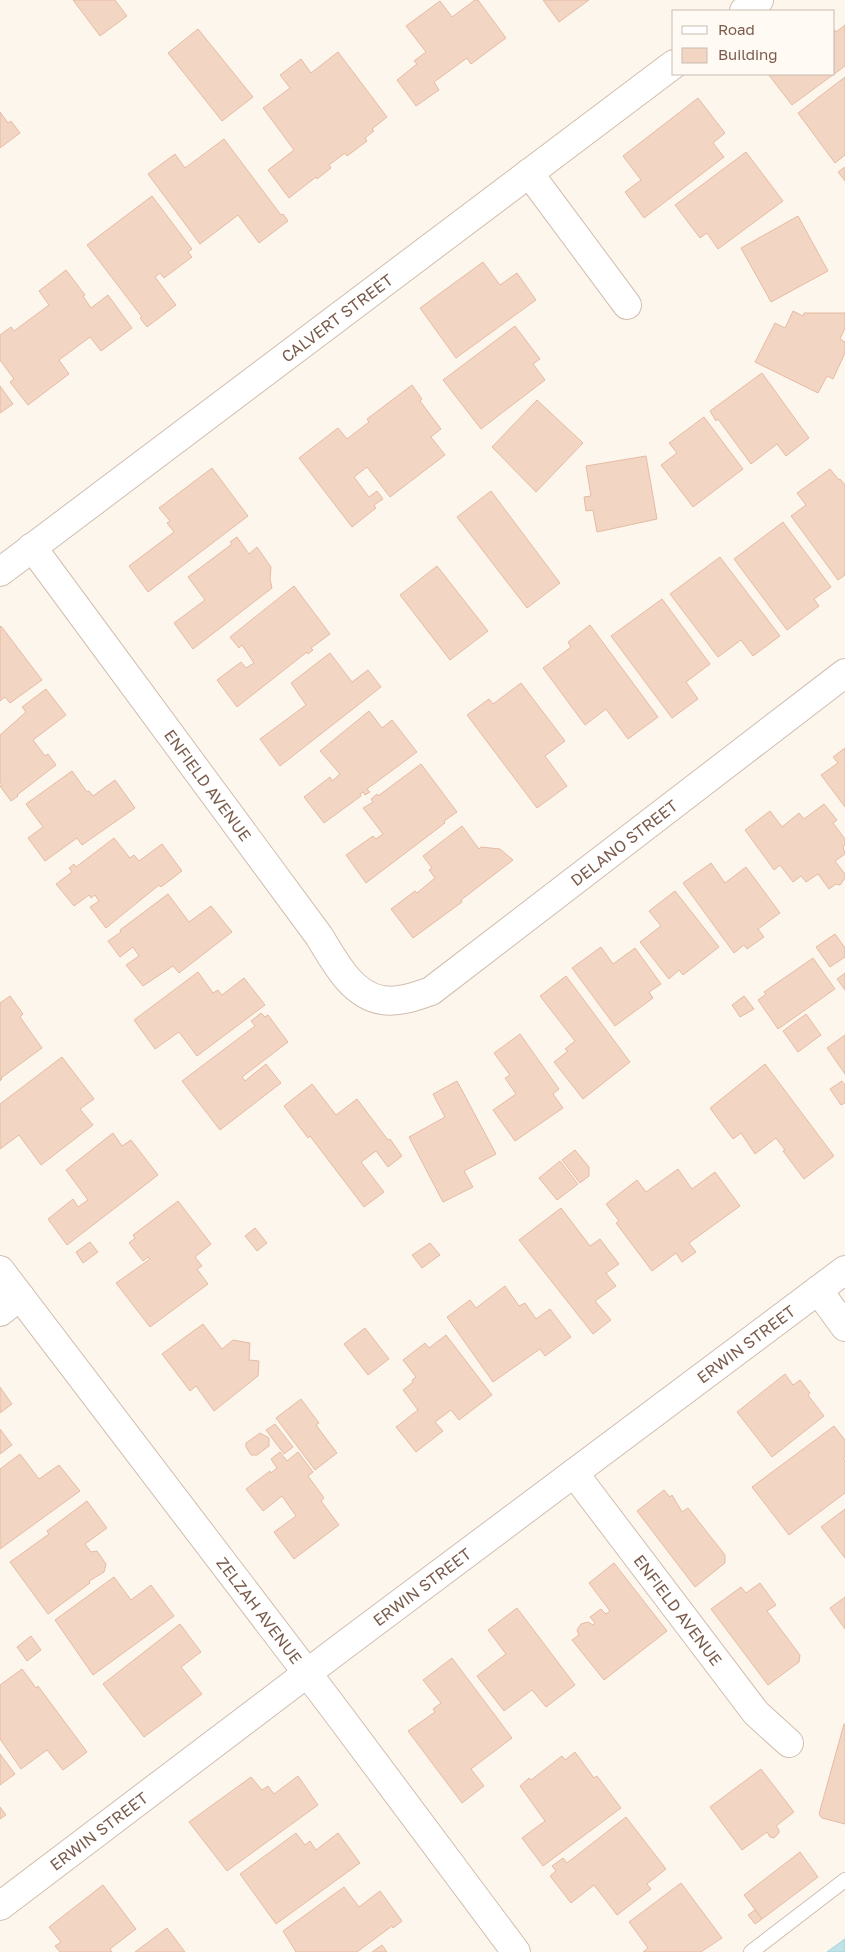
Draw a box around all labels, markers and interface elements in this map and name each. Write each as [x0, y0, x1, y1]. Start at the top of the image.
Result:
legend [672, 10, 835, 75]
text: Road [718, 20, 755, 38]
text: Building [718, 45, 778, 63]
street label: CALVERT STREET [277, 269, 397, 366]
street label: ENFIELD AVENUE [160, 725, 256, 845]
street label: DELANO STREET [567, 795, 682, 890]
street label: ERWIN STREET [693, 1301, 799, 1387]
street label: ERWIN STREET [369, 1544, 475, 1630]
street label: ENFIELD AVENUE [629, 1551, 726, 1669]
street label: ZELZAH AVENUE [212, 1553, 306, 1668]
street label: ERWIN STREET [46, 1788, 152, 1875]

